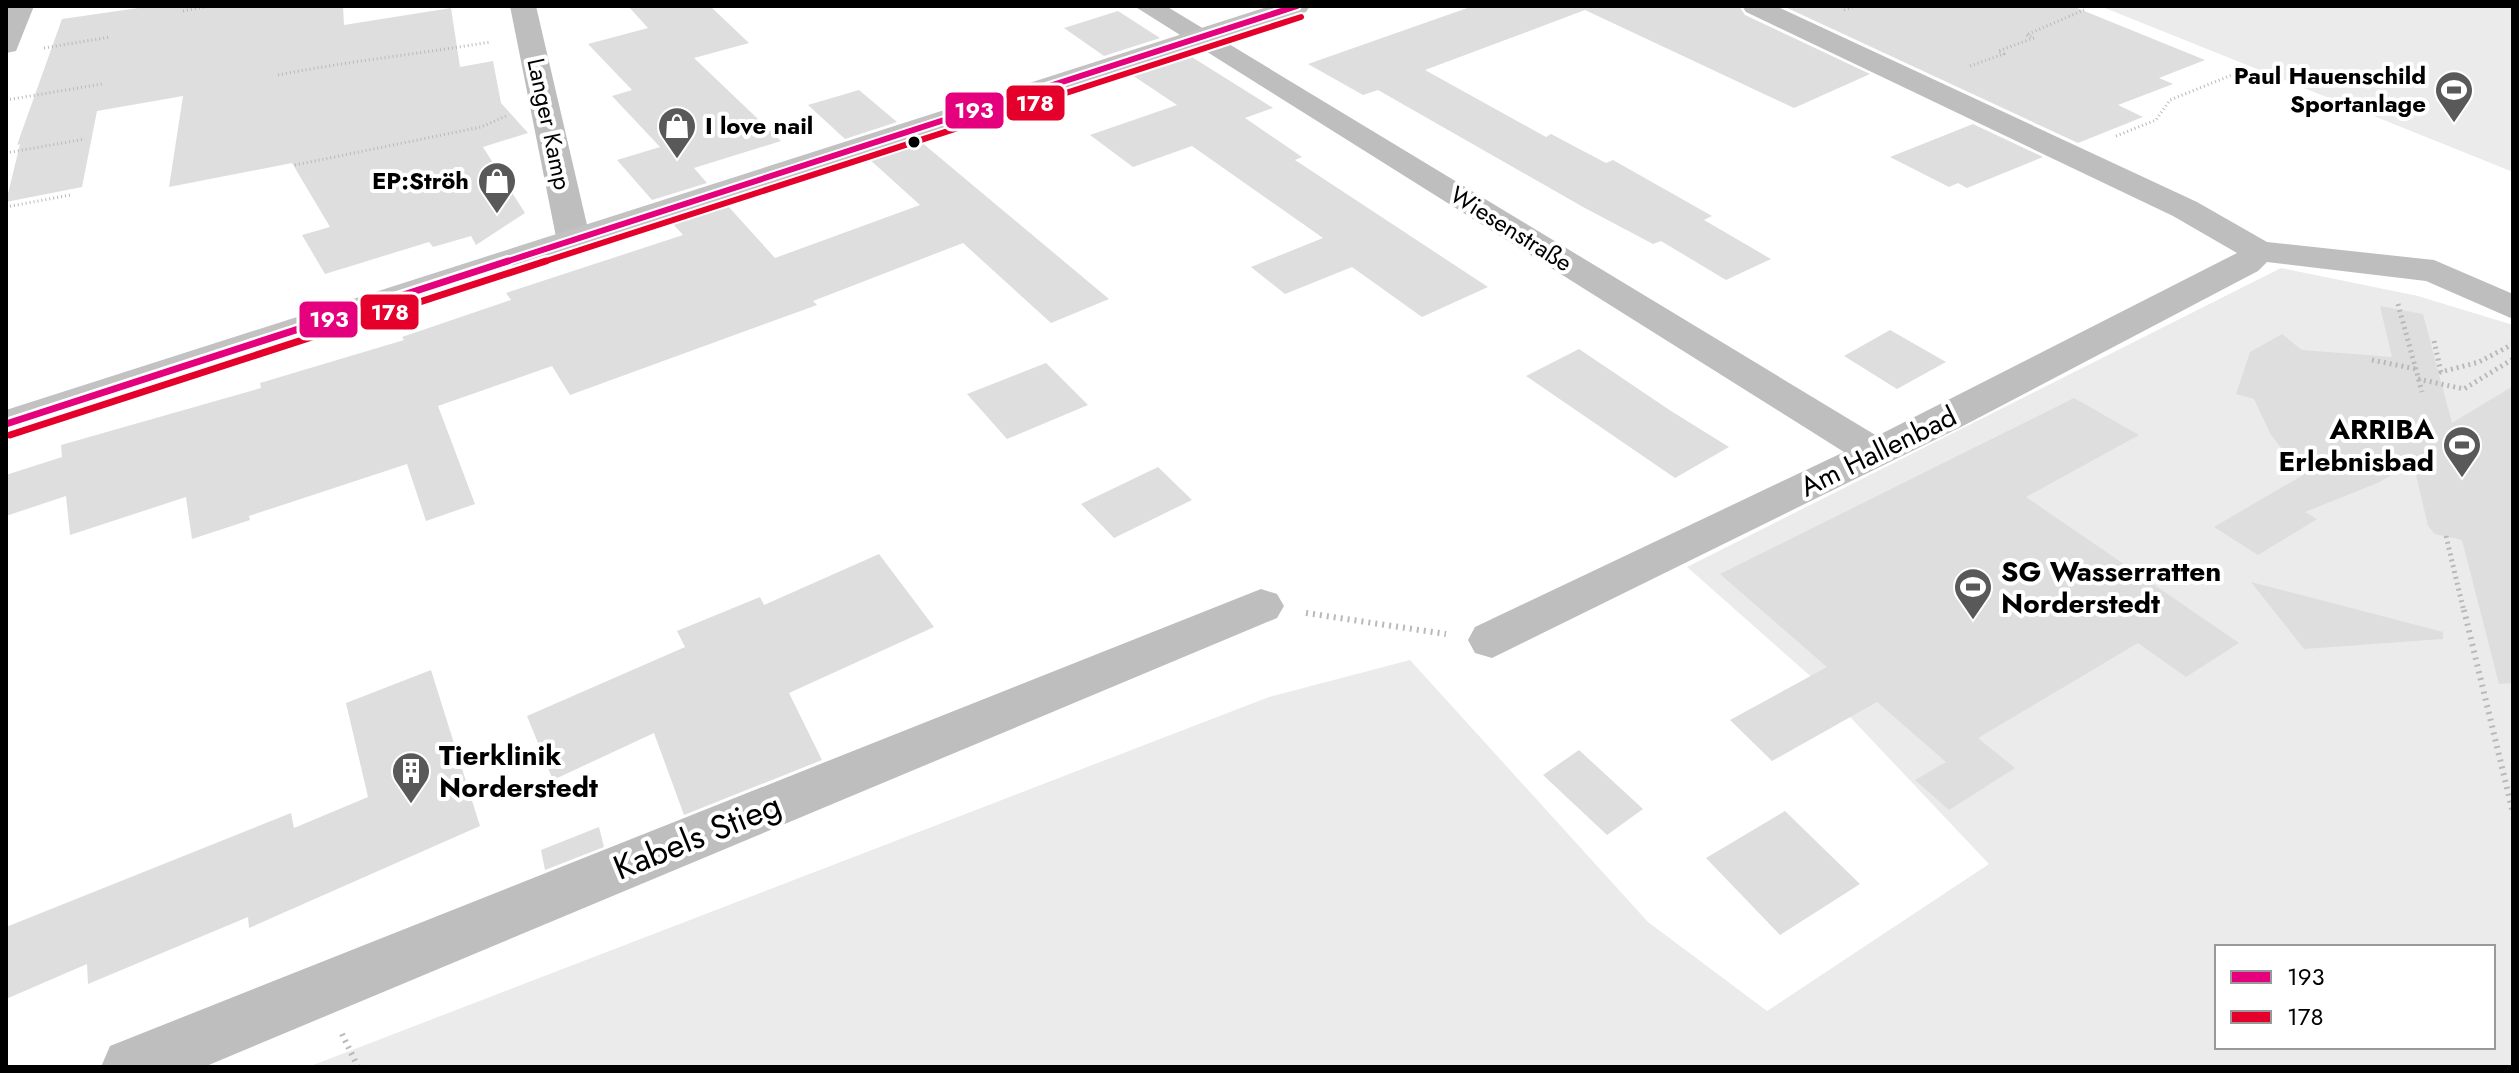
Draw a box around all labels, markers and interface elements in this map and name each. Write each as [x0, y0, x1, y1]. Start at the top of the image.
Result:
street label: Langer Kamp [518, 55, 581, 193]
place label: Paul Hauenschild Sportanlage [2234, 58, 2426, 121]
sports icon: Paul Hauenschild Sportanlage [2433, 69, 2475, 124]
line badge: 178 [1005, 84, 1066, 122]
text: 178 [1016, 87, 1054, 119]
line badge: 193 [944, 91, 1005, 130]
text: 193 [954, 94, 994, 126]
shop icon: I love nail [656, 105, 698, 160]
place label: I love nail [705, 108, 813, 143]
unlabelled marker [906, 134, 922, 150]
shop icon: EP:Ströh [476, 160, 518, 215]
place label: EP:Ströh [372, 163, 469, 198]
street label: Wiesenstraße [1443, 177, 1579, 280]
line badge: 178 [359, 293, 420, 331]
text: 178 [371, 296, 409, 328]
line badge: 193 [298, 300, 359, 339]
text: 193 [309, 303, 349, 335]
street label: Am Hallenbad [1793, 396, 1963, 507]
place label: ARRIBA Erlebnisbad [2278, 409, 2434, 482]
sports icon: ARRIBA Erlebnisbad [2441, 424, 2483, 479]
place label: SG Wasserratten Norderstedt [2001, 551, 2221, 624]
sports icon: SG Wasserratten Norderstedt [1952, 566, 1994, 621]
place label: Tierklinik Norderstedt [439, 735, 598, 808]
building icon: Tierklinik Norderstedt [390, 750, 432, 805]
street label: Kabels Stieg [606, 781, 788, 892]
legend [2215, 945, 2495, 1049]
text: 193 [2287, 959, 2325, 994]
text: 178 [2287, 999, 2324, 1034]

